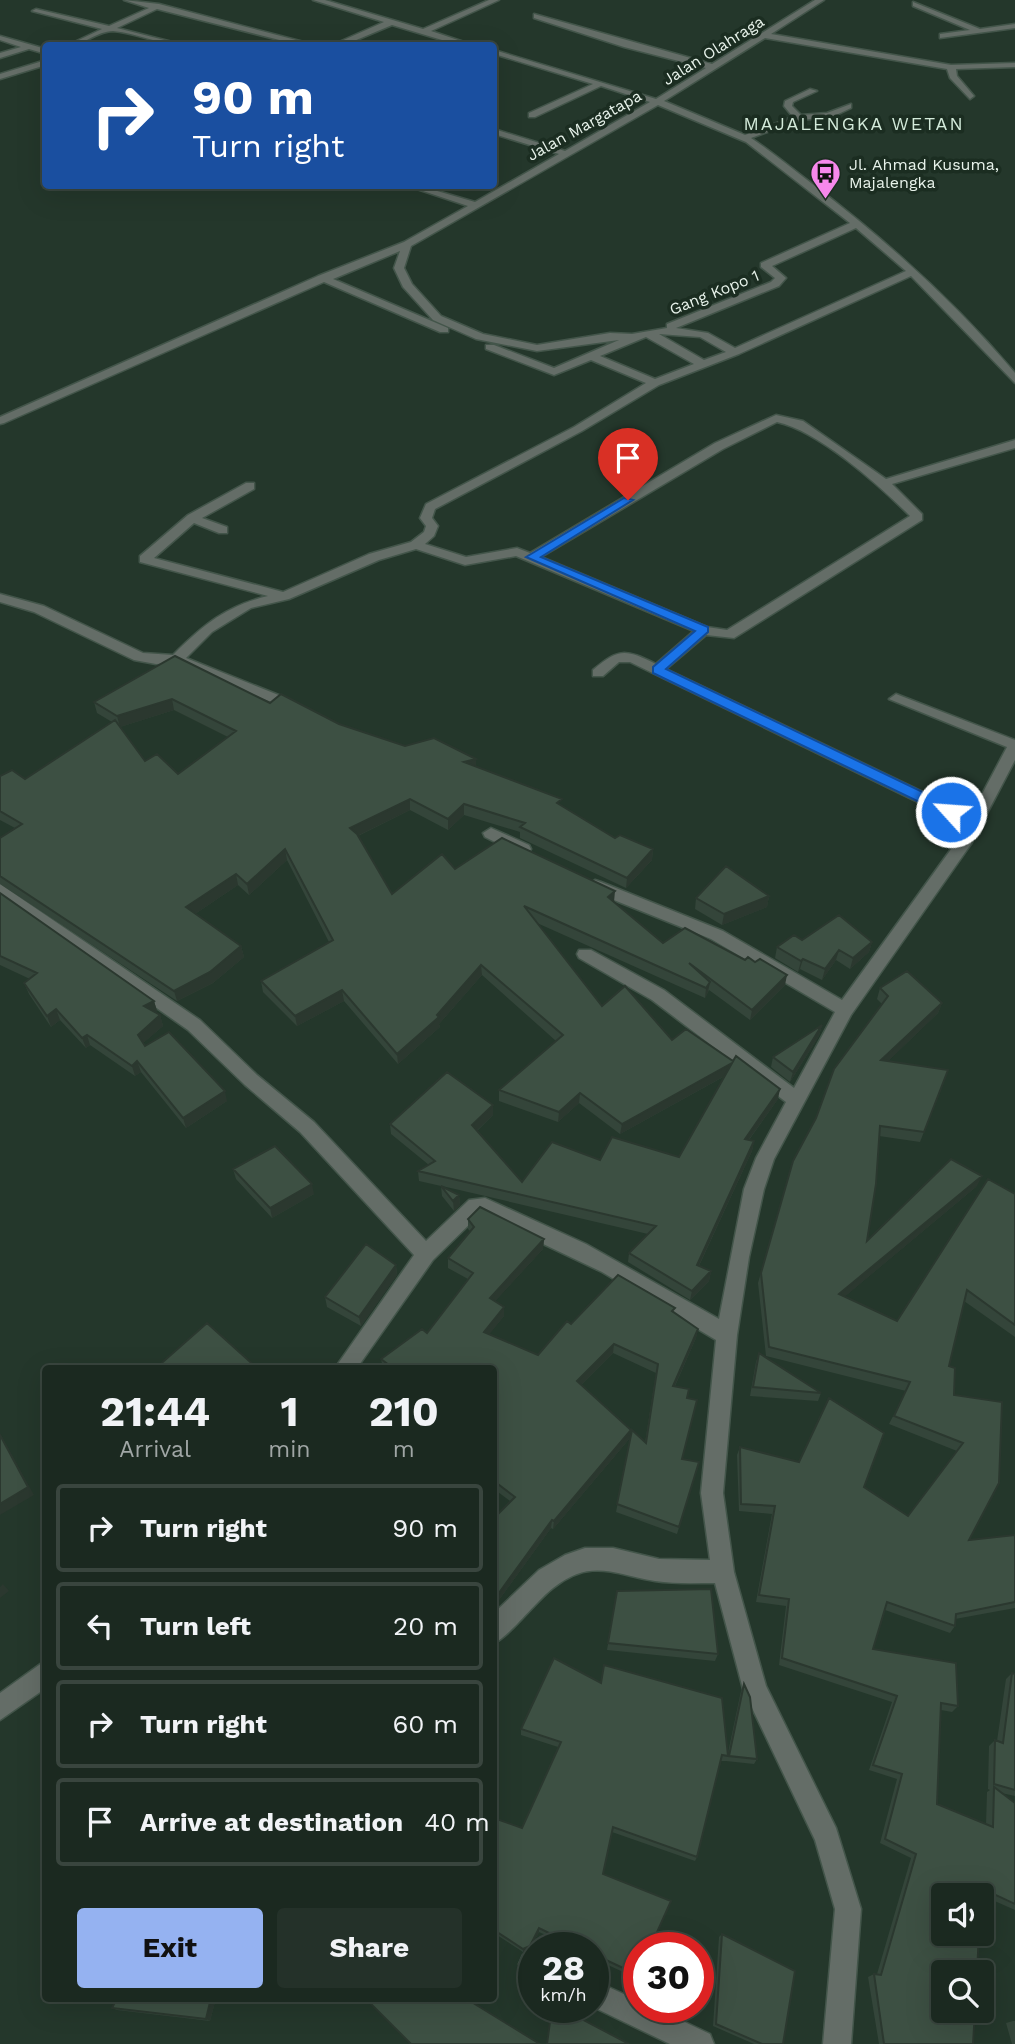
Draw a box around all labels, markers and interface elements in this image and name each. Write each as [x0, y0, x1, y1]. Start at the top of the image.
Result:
street label: Jalan Olahraga [659, 12, 767, 89]
text: 90 m [192, 68, 314, 126]
icon: right [77, 70, 168, 161]
street label: Jalan Margatapa [524, 86, 645, 165]
district label: MAJALENGKA WETAN [743, 113, 965, 134]
text: Turn right [192, 127, 344, 165]
place label: Jl. Ahmad Kusuma, Majalengka [849, 155, 999, 192]
bus stop icon: Jl. Ahmad Kusuma, Majalengka [809, 156, 843, 200]
street label: Gang Kopo 1 [667, 266, 762, 319]
pin [598, 428, 658, 500]
icon: arrive [609, 439, 647, 477]
position arrow [914, 775, 988, 849]
text: 21:44 [100, 1387, 210, 1436]
text: 1 [280, 1387, 299, 1436]
text: 210 [369, 1387, 439, 1436]
text: Arrival [119, 1436, 191, 1463]
text: min [268, 1436, 311, 1463]
text: m [393, 1436, 415, 1463]
icon: right [81, 1509, 119, 1547]
text: Turn right [140, 1513, 267, 1543]
text: 90 m [392, 1513, 458, 1543]
icon: left [81, 1607, 119, 1645]
text: Turn left [140, 1611, 251, 1641]
text: 20 m [393, 1611, 458, 1641]
icon: right [81, 1705, 119, 1743]
text: Turn right [140, 1709, 267, 1739]
text: 60 m [392, 1709, 458, 1739]
icon: arrive [81, 1803, 119, 1841]
text: Arrive at destination [140, 1807, 403, 1837]
text: 40 m [424, 1807, 490, 1837]
map controls [931, 1883, 994, 2023]
button: sound [931, 1883, 994, 1946]
button: Exit [77, 1908, 263, 1988]
button: Share [277, 1908, 462, 1988]
speed limit sign: 30 [623, 1932, 714, 2023]
text: 28 [542, 1947, 585, 1989]
button: search [931, 1960, 994, 2023]
text: km/h [540, 1984, 587, 2005]

